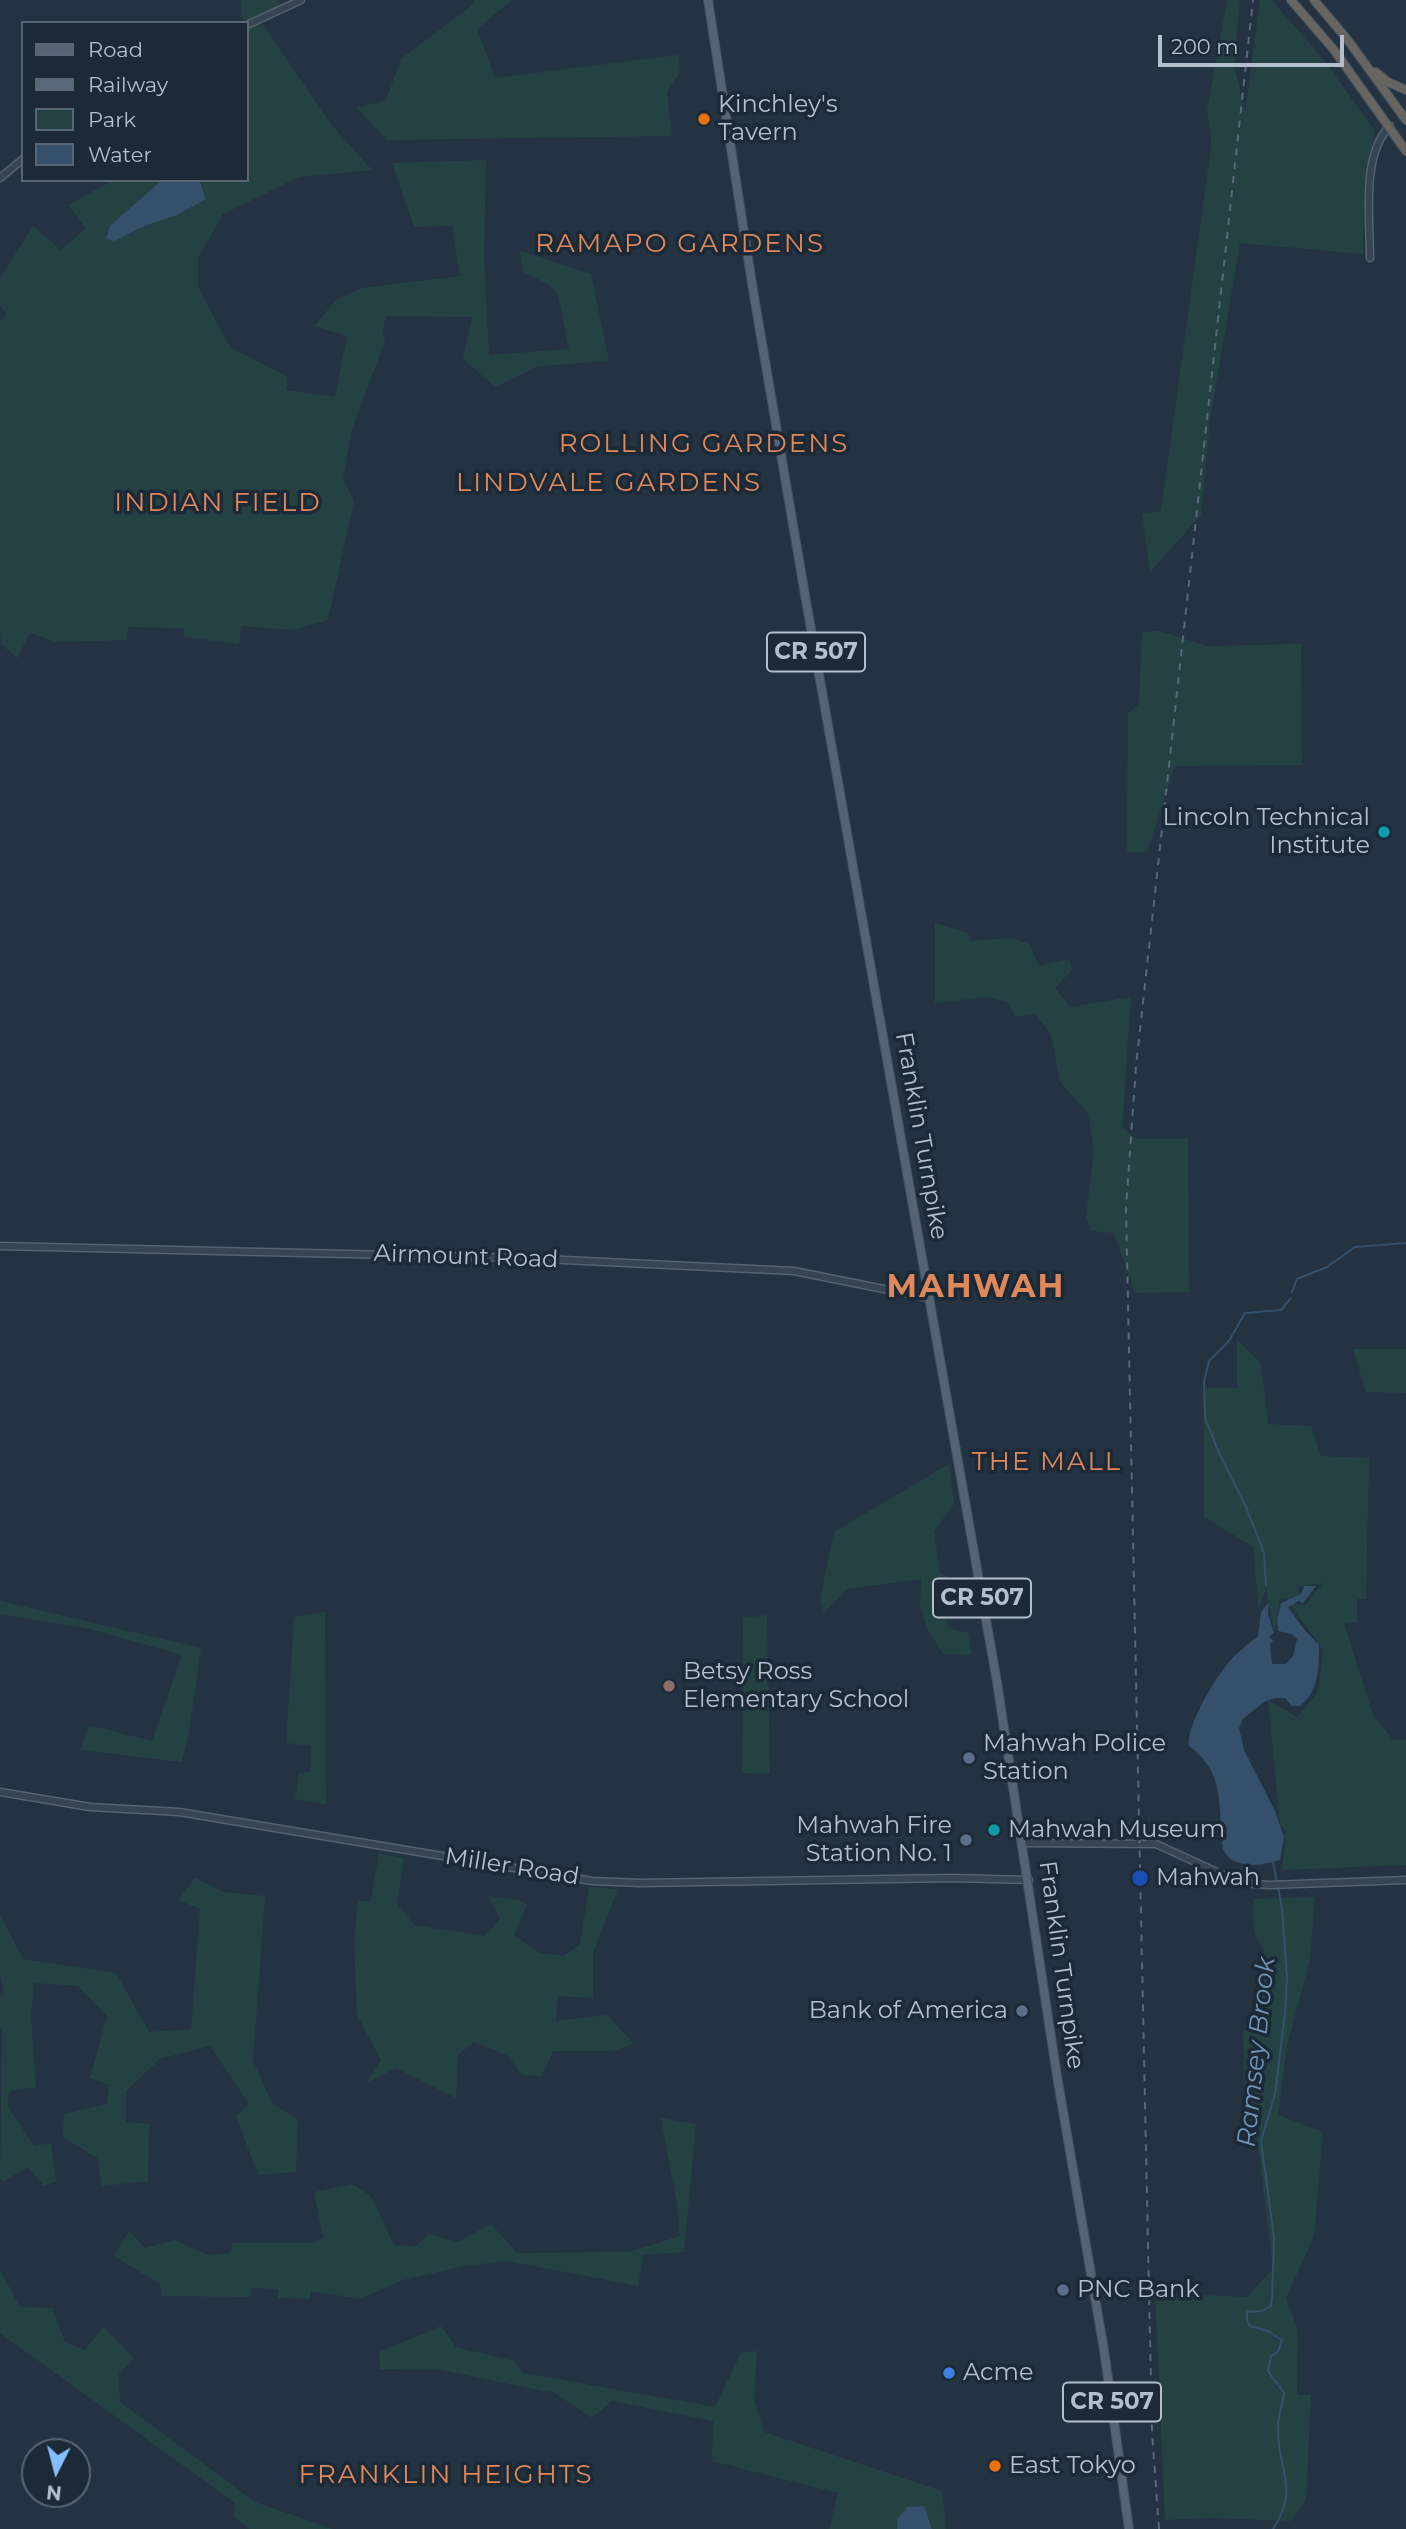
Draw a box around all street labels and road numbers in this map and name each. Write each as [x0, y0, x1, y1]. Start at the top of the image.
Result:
road number: CR 507 [767, 632, 865, 672]
street label: Franklin Turnpike [889, 1030, 953, 1242]
street label: Airmount Road [373, 1239, 559, 1275]
road number: CR 507 [933, 1578, 1031, 1618]
street label: Miller Road [443, 1842, 581, 1892]
street label: Franklin Turnpike [1032, 1859, 1090, 2071]
road number: CR 507 [1063, 2382, 1161, 2422]

